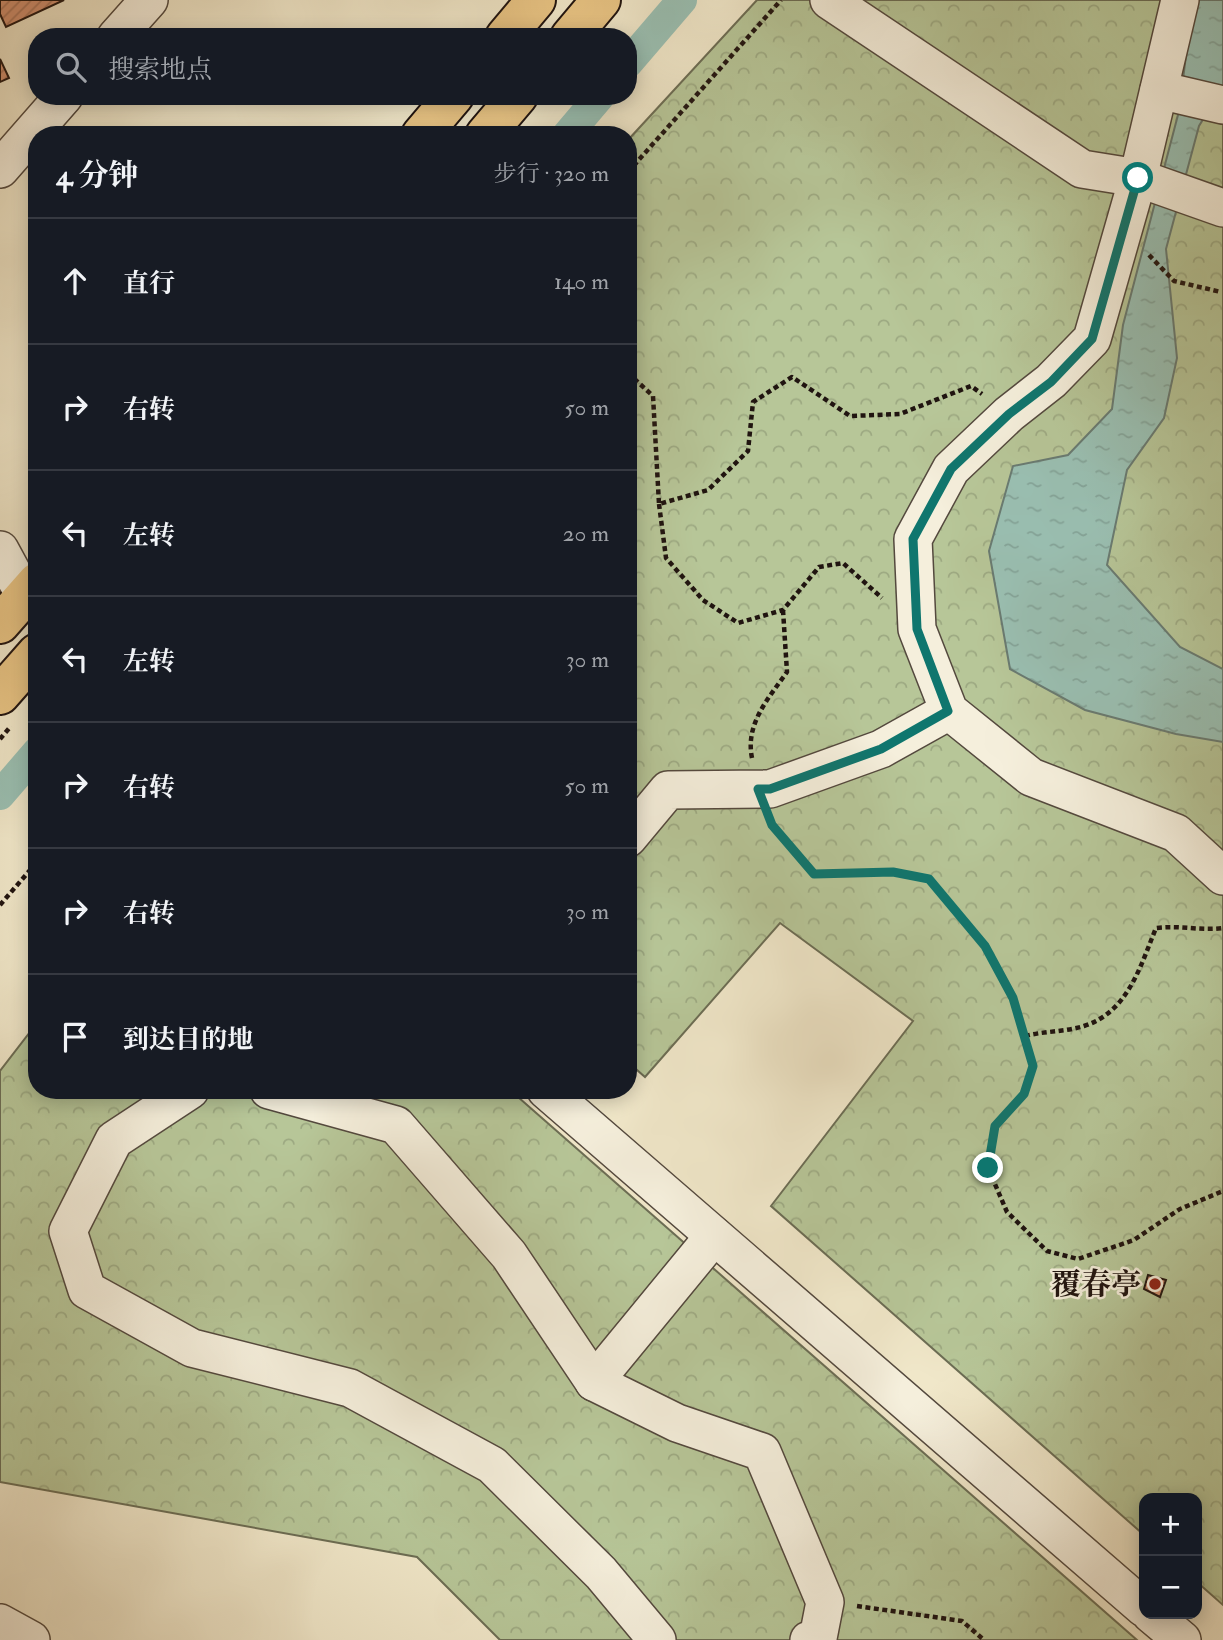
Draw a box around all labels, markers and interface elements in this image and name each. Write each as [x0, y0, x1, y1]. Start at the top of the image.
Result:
search box [28, 28, 637, 105]
icon: search [52, 48, 90, 86]
text: 搜索地点 [108, 54, 212, 86]
text: 4 分钟 [56, 157, 139, 194]
text: 步行 · 320 m [494, 159, 609, 188]
route start [1122, 162, 1153, 193]
icon: ahead [56, 262, 94, 300]
text: 140 m [554, 267, 609, 296]
text: 直行 [123, 268, 175, 300]
icon: right [56, 388, 94, 426]
text: 50 m [565, 393, 609, 422]
text: 右转 [123, 394, 175, 426]
icon: left [56, 514, 94, 552]
text: 20 m [563, 519, 609, 548]
text: 左转 [123, 520, 175, 552]
icon: left [56, 640, 94, 678]
text: 30 m [566, 645, 609, 674]
text: 左转 [123, 646, 175, 678]
icon: right [56, 766, 94, 804]
text: 50 m [565, 771, 609, 800]
text: 右转 [123, 772, 175, 804]
icon: right [56, 892, 94, 930]
text: 30 m [566, 897, 609, 926]
text: 右转 [123, 898, 175, 930]
icon: arrive [56, 1018, 94, 1056]
text: 到达目的地 [123, 1024, 253, 1056]
route end [972, 1152, 1003, 1183]
place label: 覆春亭 [1051, 1266, 1141, 1303]
marker: 覆春亭 [1147, 1276, 1163, 1292]
map controls [1139, 1493, 1202, 1619]
button: + [1139, 1493, 1202, 1556]
button: − [1139, 1556, 1202, 1619]

